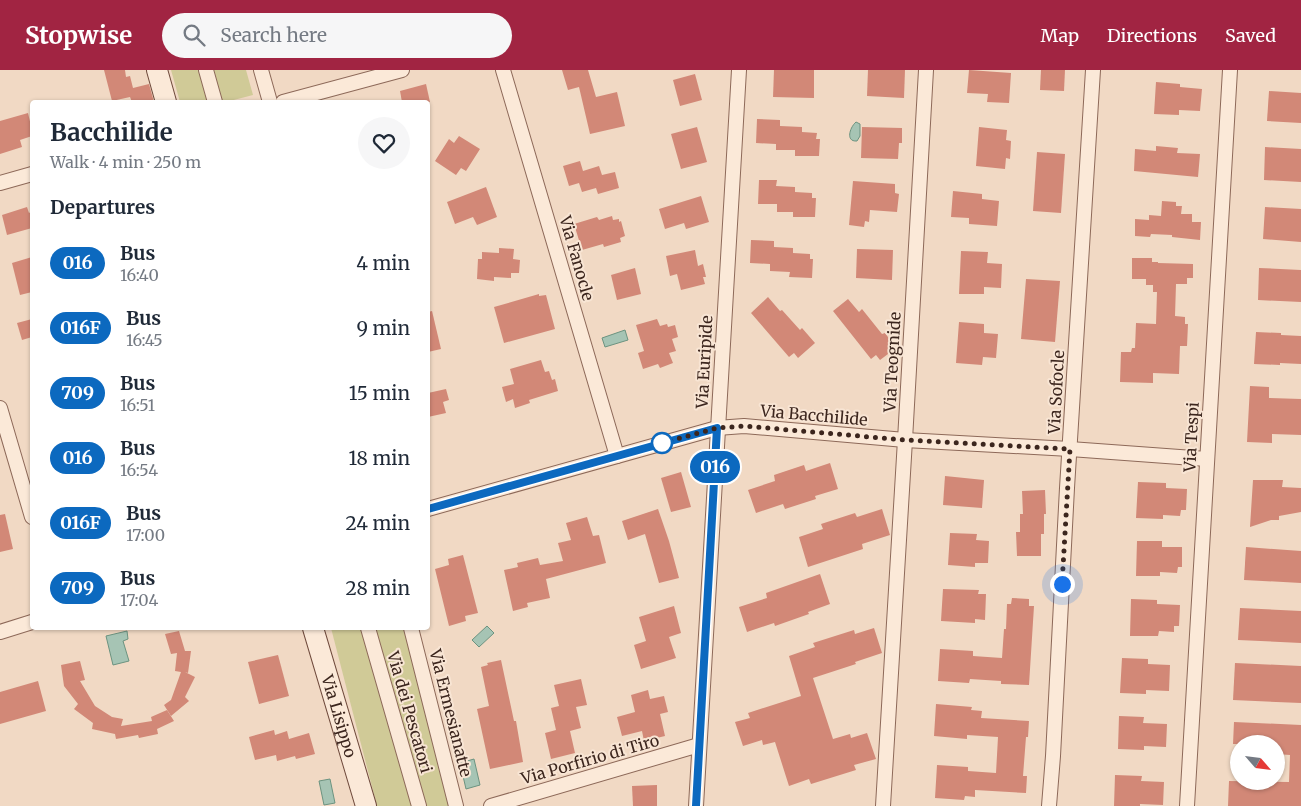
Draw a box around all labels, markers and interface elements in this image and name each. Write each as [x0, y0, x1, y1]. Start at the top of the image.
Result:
search box [162, 13, 512, 58]
text: Stopwise [25, 20, 132, 51]
icon: search [180, 21, 208, 49]
text: Search here [220, 23, 327, 47]
text: Map [1041, 24, 1079, 47]
text: Directions [1107, 24, 1197, 47]
text: Saved [1225, 24, 1276, 47]
text: Bacchilide [50, 117, 173, 148]
button: heart [358, 117, 410, 169]
text: Walk · 4 min · 250 m [50, 152, 201, 172]
text: Departures [50, 195, 155, 219]
street label: Via Fanocle [555, 212, 599, 303]
text: Bus [120, 241, 155, 265]
text: 016 [63, 251, 92, 274]
text: 4 min [356, 251, 410, 275]
text: 16:40 [120, 265, 159, 285]
text: Bus [126, 306, 161, 330]
street label: Via Teognide [879, 311, 905, 414]
street label: Via Euripide [692, 315, 716, 410]
text: 016F [60, 316, 101, 339]
text: 9 min [356, 316, 410, 340]
text: 16:45 [126, 330, 163, 350]
street label: Via Sofocle [1044, 350, 1068, 435]
text: Bus [120, 371, 155, 395]
text: 709 [61, 381, 94, 404]
text: 15 min [349, 381, 410, 405]
text: 16:51 [120, 395, 155, 415]
street label: Via Bacchilide [759, 400, 868, 430]
street label: Via Tespi [1179, 402, 1203, 473]
unlabelled marker [651, 432, 673, 454]
text: Bus [120, 436, 155, 460]
text: 016 [63, 446, 92, 469]
text: 18 min [349, 446, 410, 470]
line badge: 016 [686, 451, 744, 483]
text: 016 [700, 455, 730, 478]
text: 16:54 [120, 460, 158, 480]
text: Bus [126, 501, 161, 525]
text: 016F [60, 511, 101, 534]
text: 24 min [345, 511, 410, 535]
text: 17:00 [126, 525, 165, 545]
text: Bus [120, 566, 155, 590]
your location [1050, 572, 1075, 597]
text: 709 [61, 576, 94, 599]
text: 28 min [346, 576, 410, 600]
text: 17:04 [120, 590, 158, 610]
street label: Via Ermesianatte [425, 646, 477, 779]
street label: Via dei Pescatori [383, 648, 437, 775]
street label: Via Lisippo [317, 672, 361, 760]
street label: Via Porfirio di Tiro [518, 730, 661, 789]
north arrow [1230, 735, 1285, 790]
map controls [1230, 735, 1285, 790]

